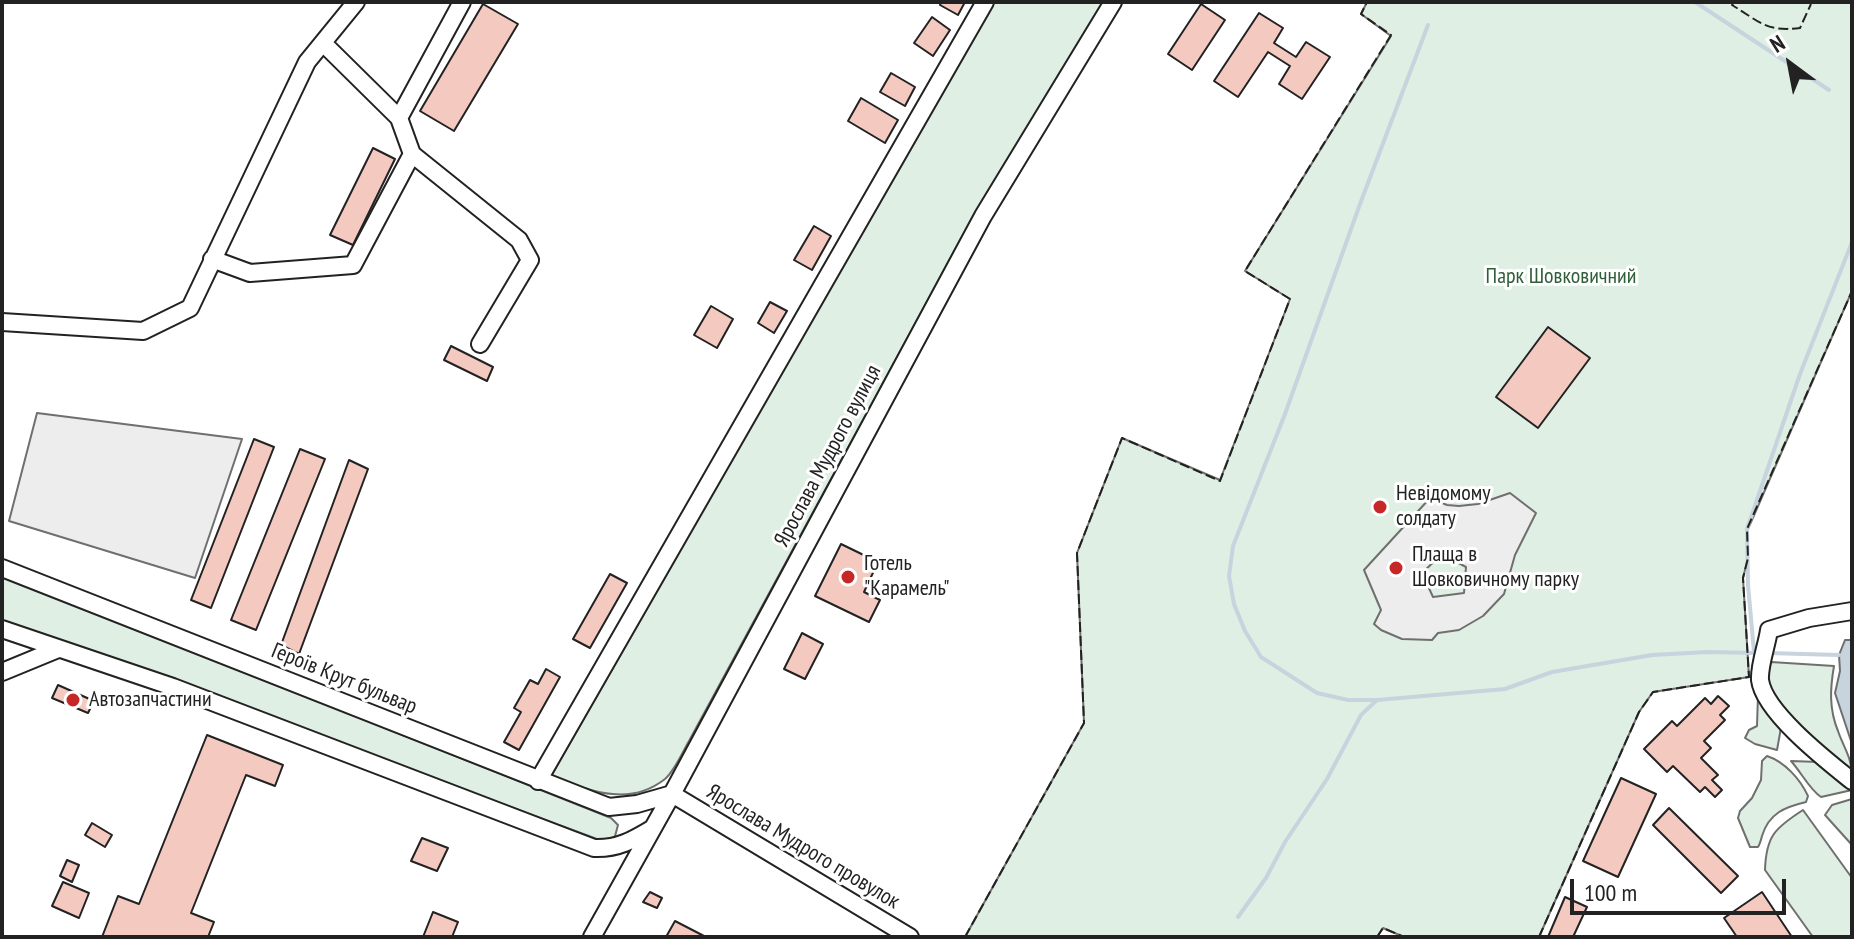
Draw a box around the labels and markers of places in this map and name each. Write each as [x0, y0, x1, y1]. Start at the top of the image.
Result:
place label: Невідомому солдату [1396, 481, 1490, 532]
marker: Невідомому солдату [1371, 498, 1389, 516]
place label: Плаща в Шовковичному парку [1412, 542, 1579, 594]
place label: Готель "Карамель" [864, 551, 949, 602]
marker: Плаща в Шовковичному парку [1387, 559, 1405, 577]
marker: Готель "Карамель" [839, 568, 857, 586]
place label: Автозапчастини [89, 687, 212, 713]
marker: Автозапчастини [64, 691, 82, 709]

